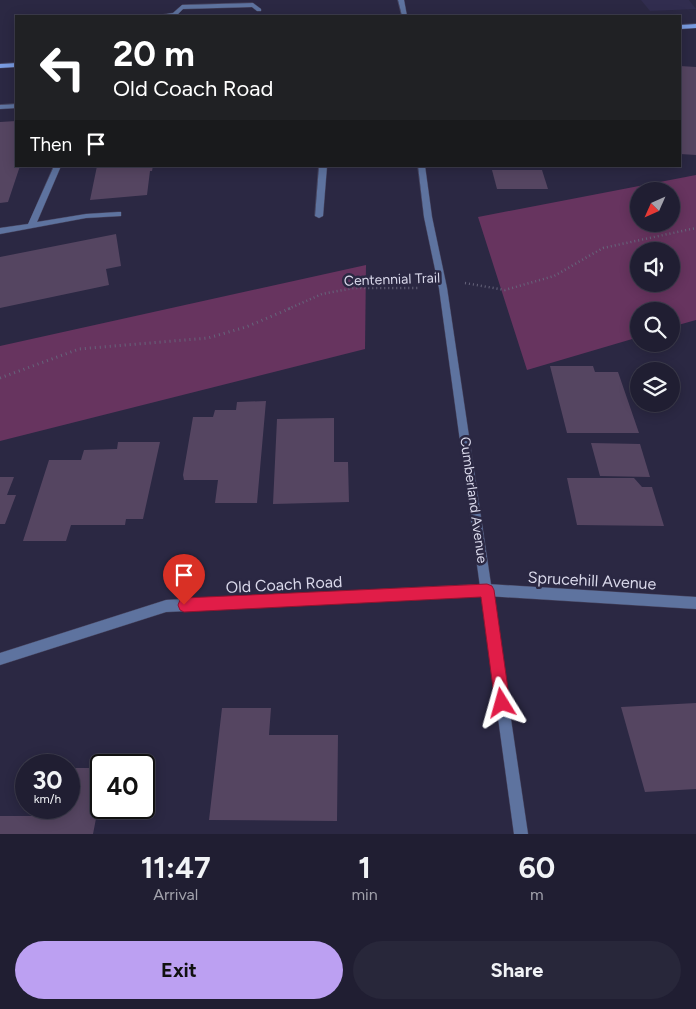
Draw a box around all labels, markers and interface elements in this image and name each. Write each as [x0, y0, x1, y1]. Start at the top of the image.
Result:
text: 20 m [113, 33, 195, 75]
icon: left [30, 35, 95, 100]
text: Old Coach Road [113, 75, 273, 102]
icon: arrive [82, 130, 110, 158]
text: Then [30, 133, 72, 156]
north arrow [630, 182, 680, 232]
map controls [630, 182, 680, 412]
button: sound [630, 242, 680, 292]
street label: Centennial Trail [344, 269, 440, 290]
button: search [630, 302, 680, 352]
button: layers [630, 362, 680, 412]
street label: Cumberland Avenue [456, 436, 491, 565]
pin [163, 554, 205, 605]
icon: arrive [170, 561, 198, 589]
street label: Sprucehill Avenue [527, 568, 657, 593]
street label: Old Coach Road [225, 572, 343, 597]
position arrow [475, 676, 527, 728]
speed limit sign: 40 [90, 754, 155, 819]
text: 30 [32, 765, 63, 795]
text: km/h [34, 792, 61, 806]
text: 11:47 [141, 849, 211, 886]
text: 1 [358, 849, 371, 886]
text: 60 [518, 849, 555, 886]
text: Arrival [153, 885, 198, 904]
text: min [351, 885, 378, 904]
text: m [530, 885, 544, 904]
button: Exit [15, 941, 343, 999]
button: Share [353, 941, 681, 999]

